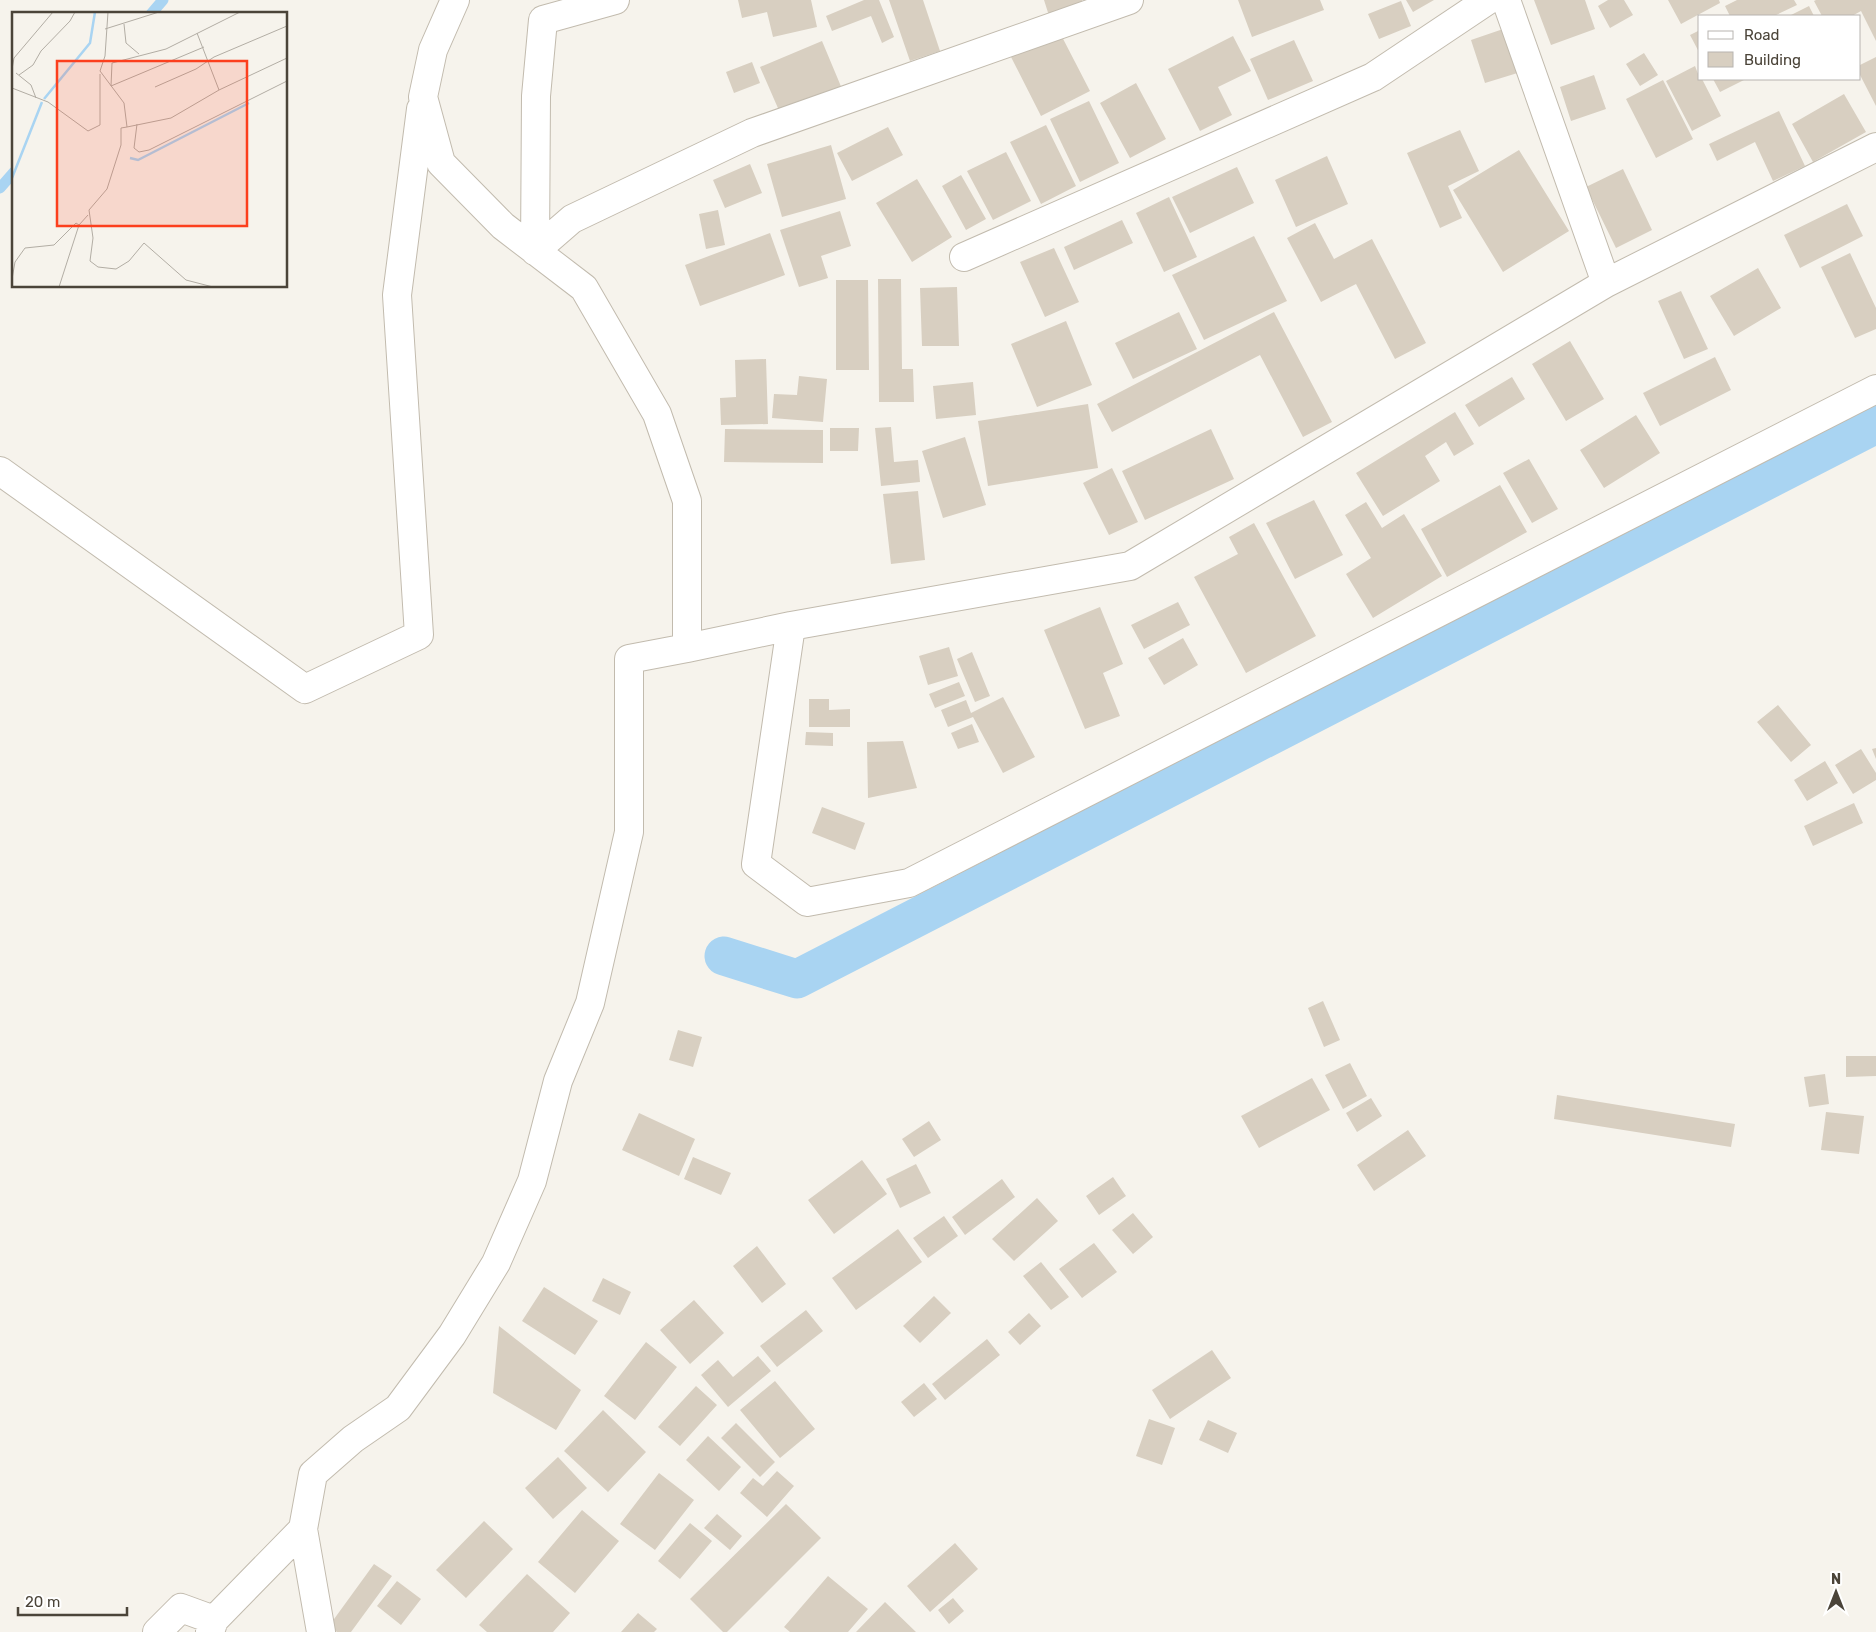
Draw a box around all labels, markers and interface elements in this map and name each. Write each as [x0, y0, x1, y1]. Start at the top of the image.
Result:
inset map [12, 12, 288, 288]
legend [1698, 15, 1861, 80]
text: Road [1744, 26, 1780, 44]
text: Building [1744, 51, 1801, 69]
north arrow [1811, 1567, 1861, 1617]
text: N [1831, 1571, 1841, 1588]
scale bar [18, 1584, 126, 1616]
text: 20 m [25, 1593, 60, 1611]

